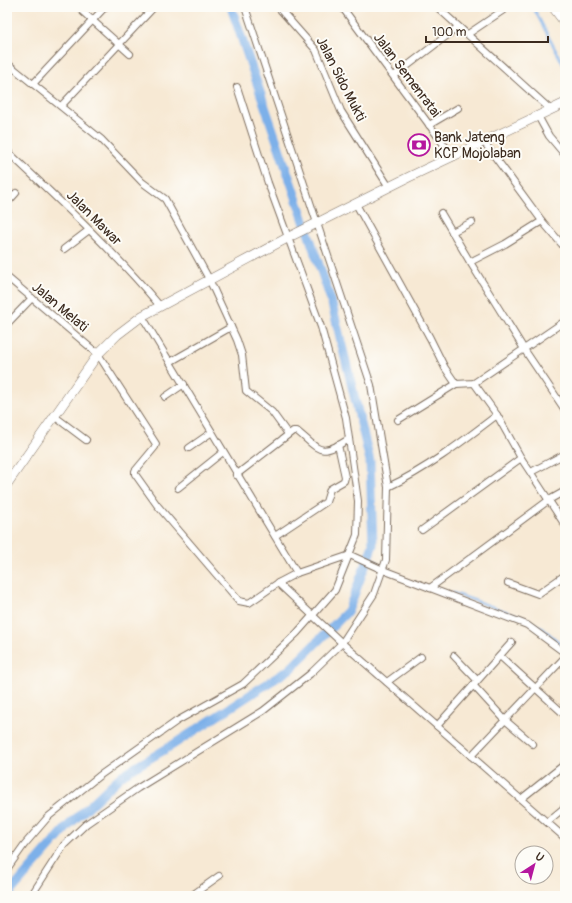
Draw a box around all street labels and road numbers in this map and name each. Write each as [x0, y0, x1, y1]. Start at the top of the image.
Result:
street label: Jalan Semenratai [370, 29, 445, 121]
street label: Jalan Sido Mukti [312, 34, 370, 125]
street label: Jalan Mawar [63, 187, 125, 249]
street label: Jalan Melati [28, 279, 92, 336]

